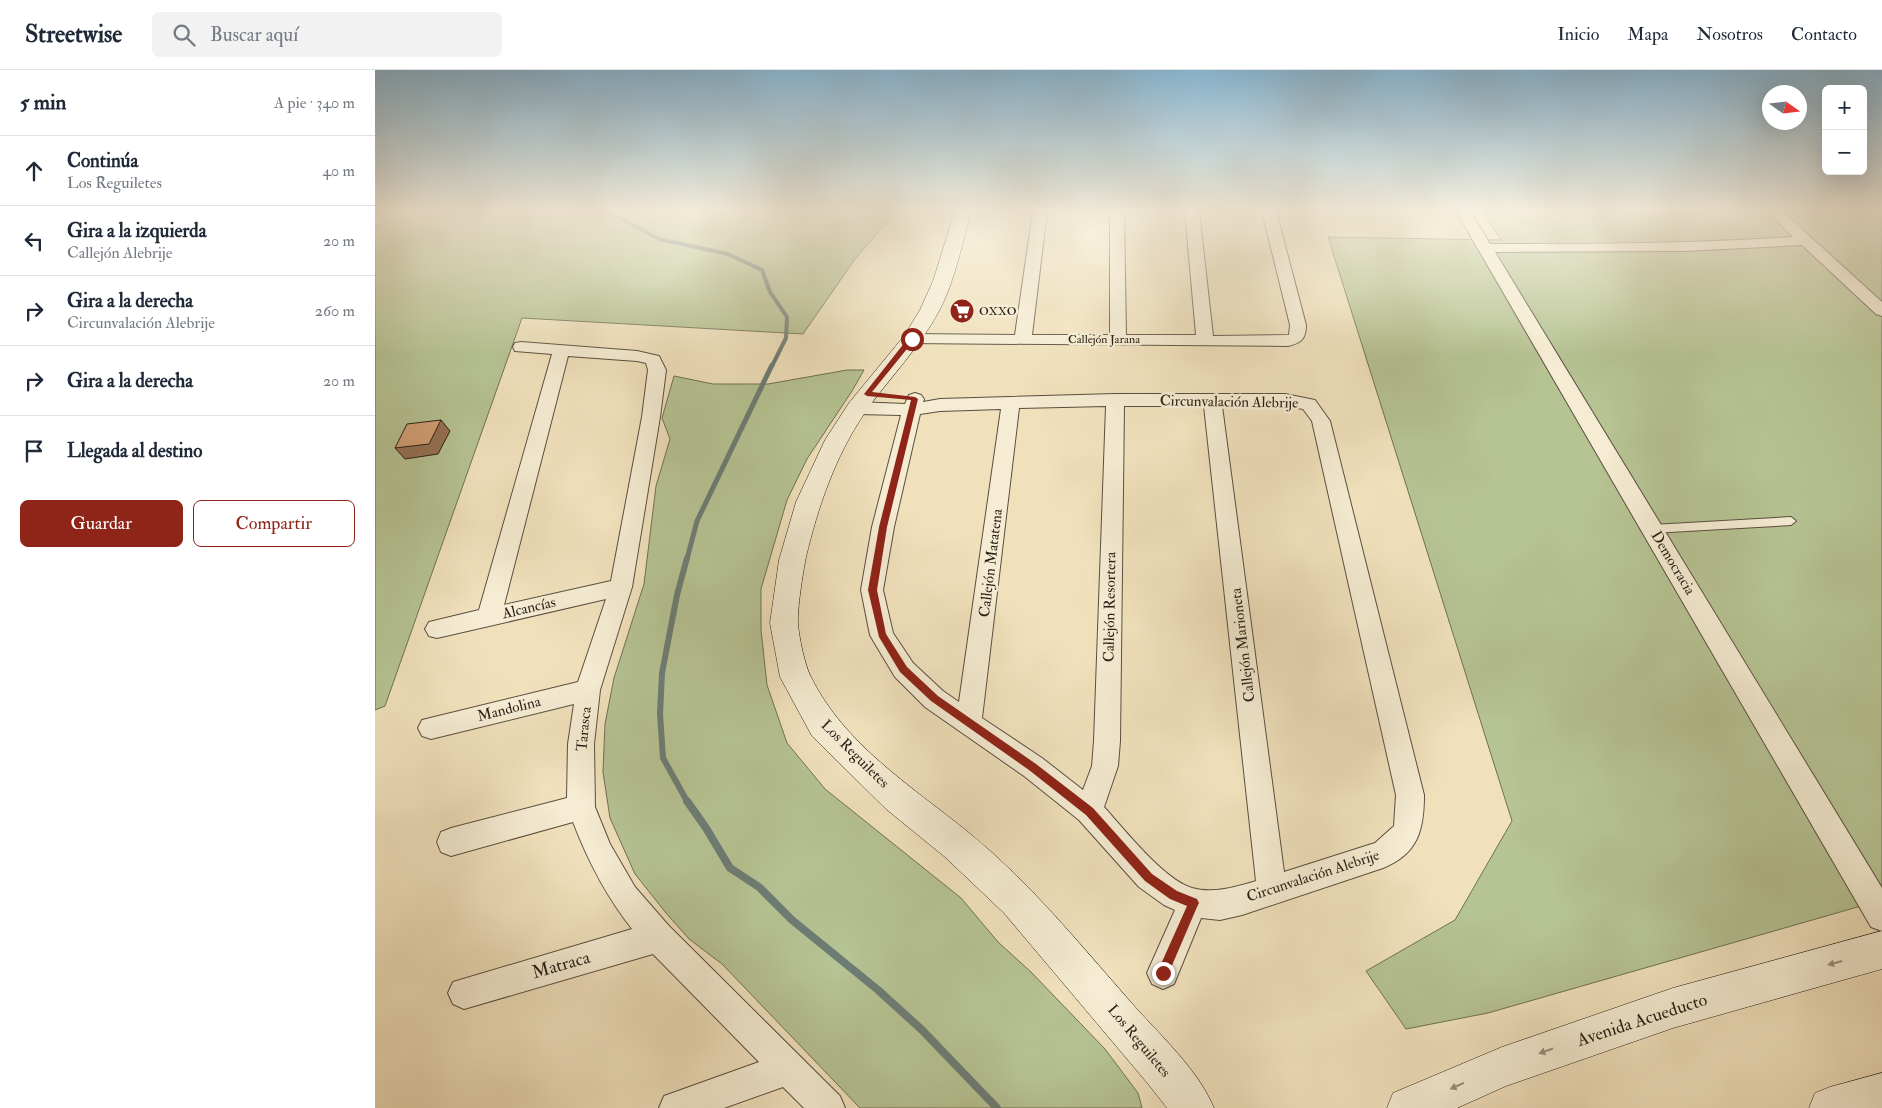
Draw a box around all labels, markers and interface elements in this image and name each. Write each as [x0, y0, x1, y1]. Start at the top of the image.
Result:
search box [152, 12, 502, 57]
text: Streetwise [25, 19, 122, 50]
icon: search [170, 21, 198, 49]
text: Buscar aquí [210, 23, 298, 47]
text: Inicio [1557, 23, 1599, 46]
text: Mapa [1627, 23, 1669, 46]
text: Nosotros [1697, 23, 1763, 46]
text: Contacto [1791, 23, 1857, 46]
north arrow [1762, 85, 1807, 130]
map controls [1822, 85, 1867, 175]
button: + [1822, 85, 1867, 130]
text: 5 min [20, 89, 66, 116]
text: A pie · 340 m [274, 93, 355, 113]
button: − [1822, 130, 1867, 175]
text: Continúa [67, 149, 138, 173]
icon: ahead [20, 157, 48, 185]
text: 40 m [322, 161, 355, 181]
text: Los Reguiletes [67, 173, 162, 193]
text: Gira a la izquierda [67, 219, 206, 243]
icon: left [20, 227, 48, 255]
text: 20 m [323, 231, 355, 251]
text: Callejón Alebrije [67, 243, 172, 263]
text: Gira a la derecha [67, 289, 193, 313]
icon: right [20, 297, 48, 325]
supermarket icon: OXXO [949, 298, 975, 324]
text: 260 m [315, 301, 355, 321]
place label: OXXO [979, 304, 1017, 319]
text: Circunvalación Alebrije [67, 313, 215, 333]
route start [901, 328, 924, 351]
street label: Callejón Jarana [1068, 332, 1141, 347]
icon: right [20, 367, 48, 395]
text: Gira a la derecha [67, 369, 193, 393]
text: 20 m [323, 371, 355, 391]
street label: Circunvalación Alebrije [1160, 391, 1298, 413]
icon: arrive [20, 437, 48, 465]
text: Llegada al destino [67, 439, 202, 463]
button: Guardar [20, 500, 183, 547]
button: Compartir [193, 500, 355, 547]
street label: Callejón Matatena [975, 507, 1007, 618]
street label: Democracia [1646, 528, 1700, 599]
street label: Callejón Resortera [1100, 551, 1120, 662]
street label: Callejón Marioneta [1226, 586, 1259, 703]
street label: Alcancías [499, 593, 558, 624]
street label: Mandolina [475, 692, 543, 726]
street label: Tarasca [572, 705, 596, 752]
street label: Los Reguiletes [817, 716, 893, 792]
street label: Circunvalación Alebrije [1244, 846, 1382, 906]
street label: Matraca [529, 946, 593, 984]
one-way arrow [1827, 960, 1842, 968]
route end [1152, 962, 1175, 985]
street label: Avenida Acueducto [1573, 988, 1710, 1052]
street label: Los Reguiletes [1103, 1001, 1175, 1081]
one-way arrow [1538, 1048, 1553, 1056]
one-way arrow [1450, 1083, 1464, 1091]

